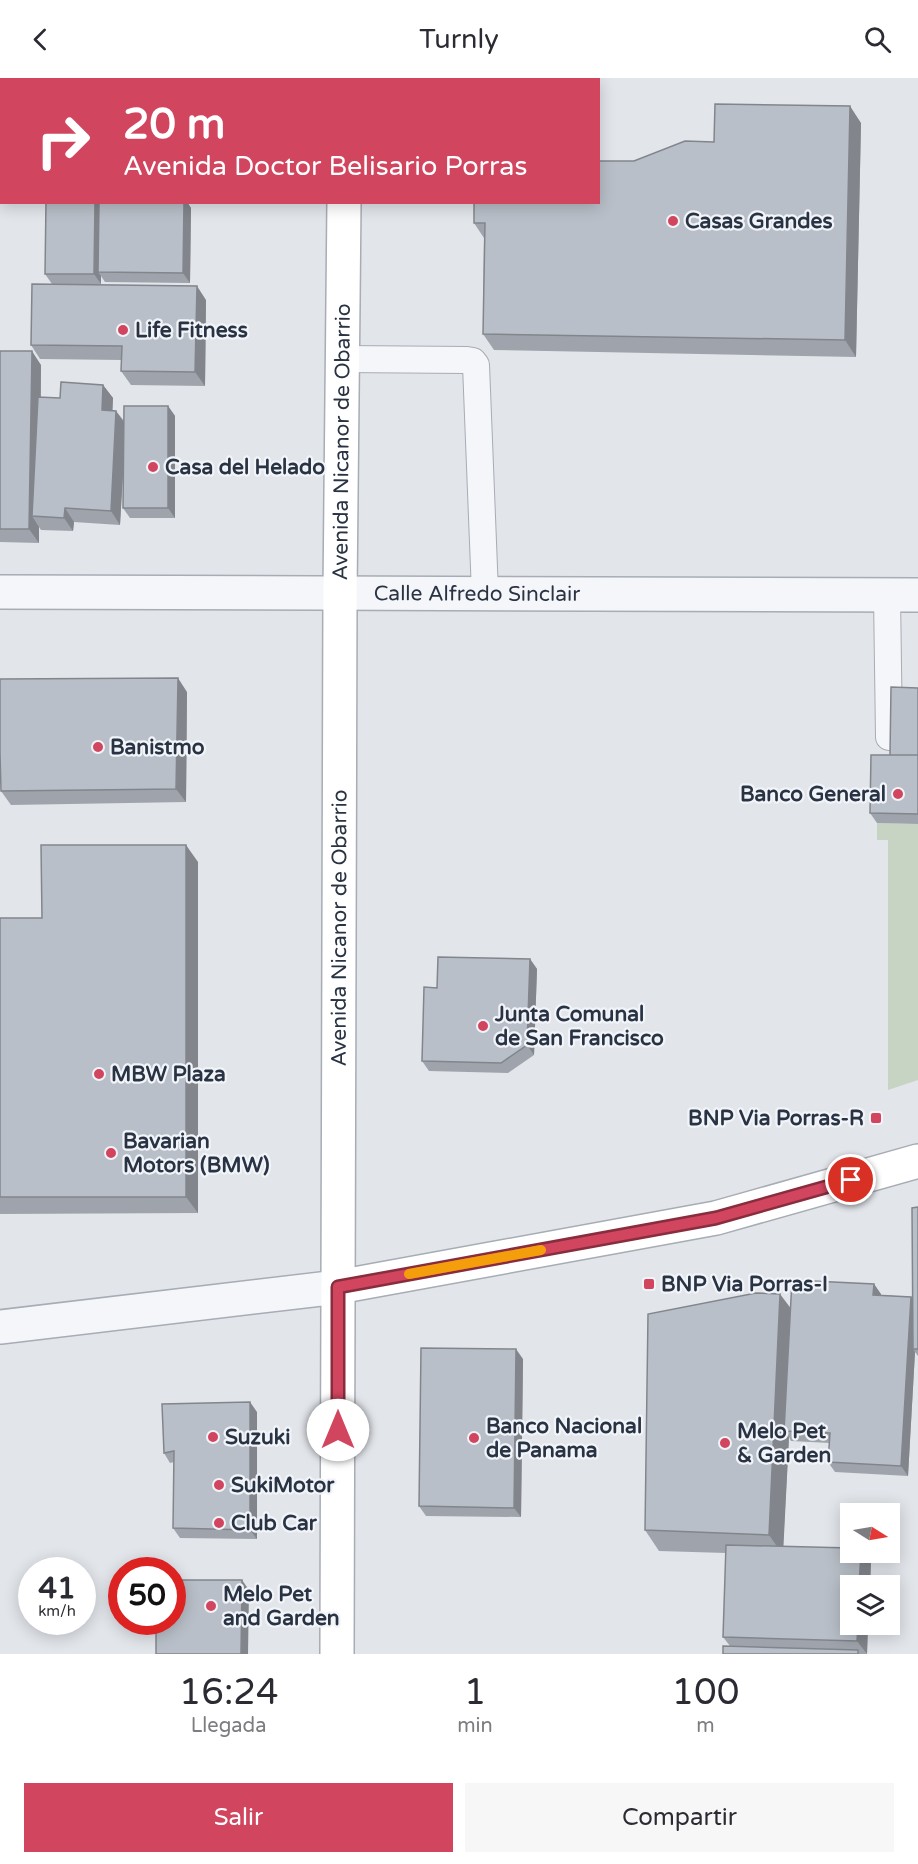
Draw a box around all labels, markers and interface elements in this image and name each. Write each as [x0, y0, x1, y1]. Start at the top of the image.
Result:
icon: back [24, 23, 57, 56]
text: Turnly [419, 23, 499, 56]
icon: search [861, 23, 894, 56]
text: 20 m [123, 99, 225, 150]
icon: right [24, 102, 102, 180]
text: Avenida Doctor Belisario Porras [123, 150, 527, 183]
place label: Casas Grandes [685, 209, 833, 234]
marker: Casas Grandes [666, 214, 680, 228]
street label: Avenida Nicanor de Obarrio [328, 303, 356, 581]
place label: Life Fitness [135, 318, 248, 343]
marker: Life Fitness [116, 323, 130, 337]
place label: Casa del Helado [165, 455, 325, 480]
marker: Casa del Helado [146, 460, 160, 474]
street label: Calle Alfredo Sinclair [374, 581, 580, 607]
place label: Banistmo [110, 735, 205, 760]
marker: Banistmo [91, 740, 105, 754]
place label: Banco General [740, 782, 886, 807]
marker: Banco General [891, 787, 905, 801]
street label: Avenida Nicanor de Obarrio [327, 789, 352, 1067]
place label: Junta Comunal de San Francisco [494, 1002, 664, 1051]
marker: Junta Comunal de San Francisco [476, 1019, 490, 1033]
place label: MBW Plaza [111, 1062, 226, 1087]
marker: MBW Plaza [92, 1067, 106, 1081]
place label: BNP Via Porras-R [688, 1106, 864, 1131]
marker: BNP Via Porras-R [869, 1111, 883, 1125]
place label: Bavarian Motors (BMW) [123, 1129, 269, 1178]
marker: Bavarian Motors (BMW) [104, 1146, 118, 1160]
pin [825, 1154, 876, 1205]
icon: arrive [834, 1163, 867, 1196]
place label: BNP Via Porras-I [661, 1272, 828, 1297]
marker: BNP Via Porras-I [642, 1277, 656, 1291]
position arrow [306, 1398, 370, 1462]
place label: Banco Nacional de Panama [486, 1414, 642, 1463]
place label: Melo Pet & Garden [737, 1419, 831, 1468]
place label: Suzuki [225, 1425, 290, 1450]
marker: Suzuki [206, 1430, 220, 1444]
marker: Banco Nacional de Panama [467, 1431, 481, 1445]
marker: Melo Pet & Garden [718, 1436, 732, 1450]
place label: SukiMotor [231, 1473, 335, 1498]
marker: SukiMotor [212, 1478, 226, 1492]
north arrow [840, 1503, 900, 1563]
map controls [840, 1503, 900, 1635]
place label: Club Car [231, 1511, 318, 1536]
marker: Club Car [212, 1516, 226, 1530]
speed limit sign: 50 [108, 1557, 186, 1635]
text: 41 [38, 1570, 76, 1607]
button: layers [840, 1575, 900, 1635]
place label: Melo Pet and Garden [223, 1582, 340, 1631]
marker: Melo Pet and Garden [204, 1599, 218, 1613]
text: km/h [38, 1602, 76, 1620]
text: 16:24 [179, 1671, 279, 1714]
text: 1 [464, 1671, 486, 1714]
text: 100 [671, 1671, 739, 1714]
text: Llegada [191, 1714, 266, 1738]
text: min [457, 1714, 493, 1738]
text: m [696, 1714, 715, 1738]
button: Salir [24, 1783, 453, 1852]
button: Compartir [465, 1783, 894, 1852]

